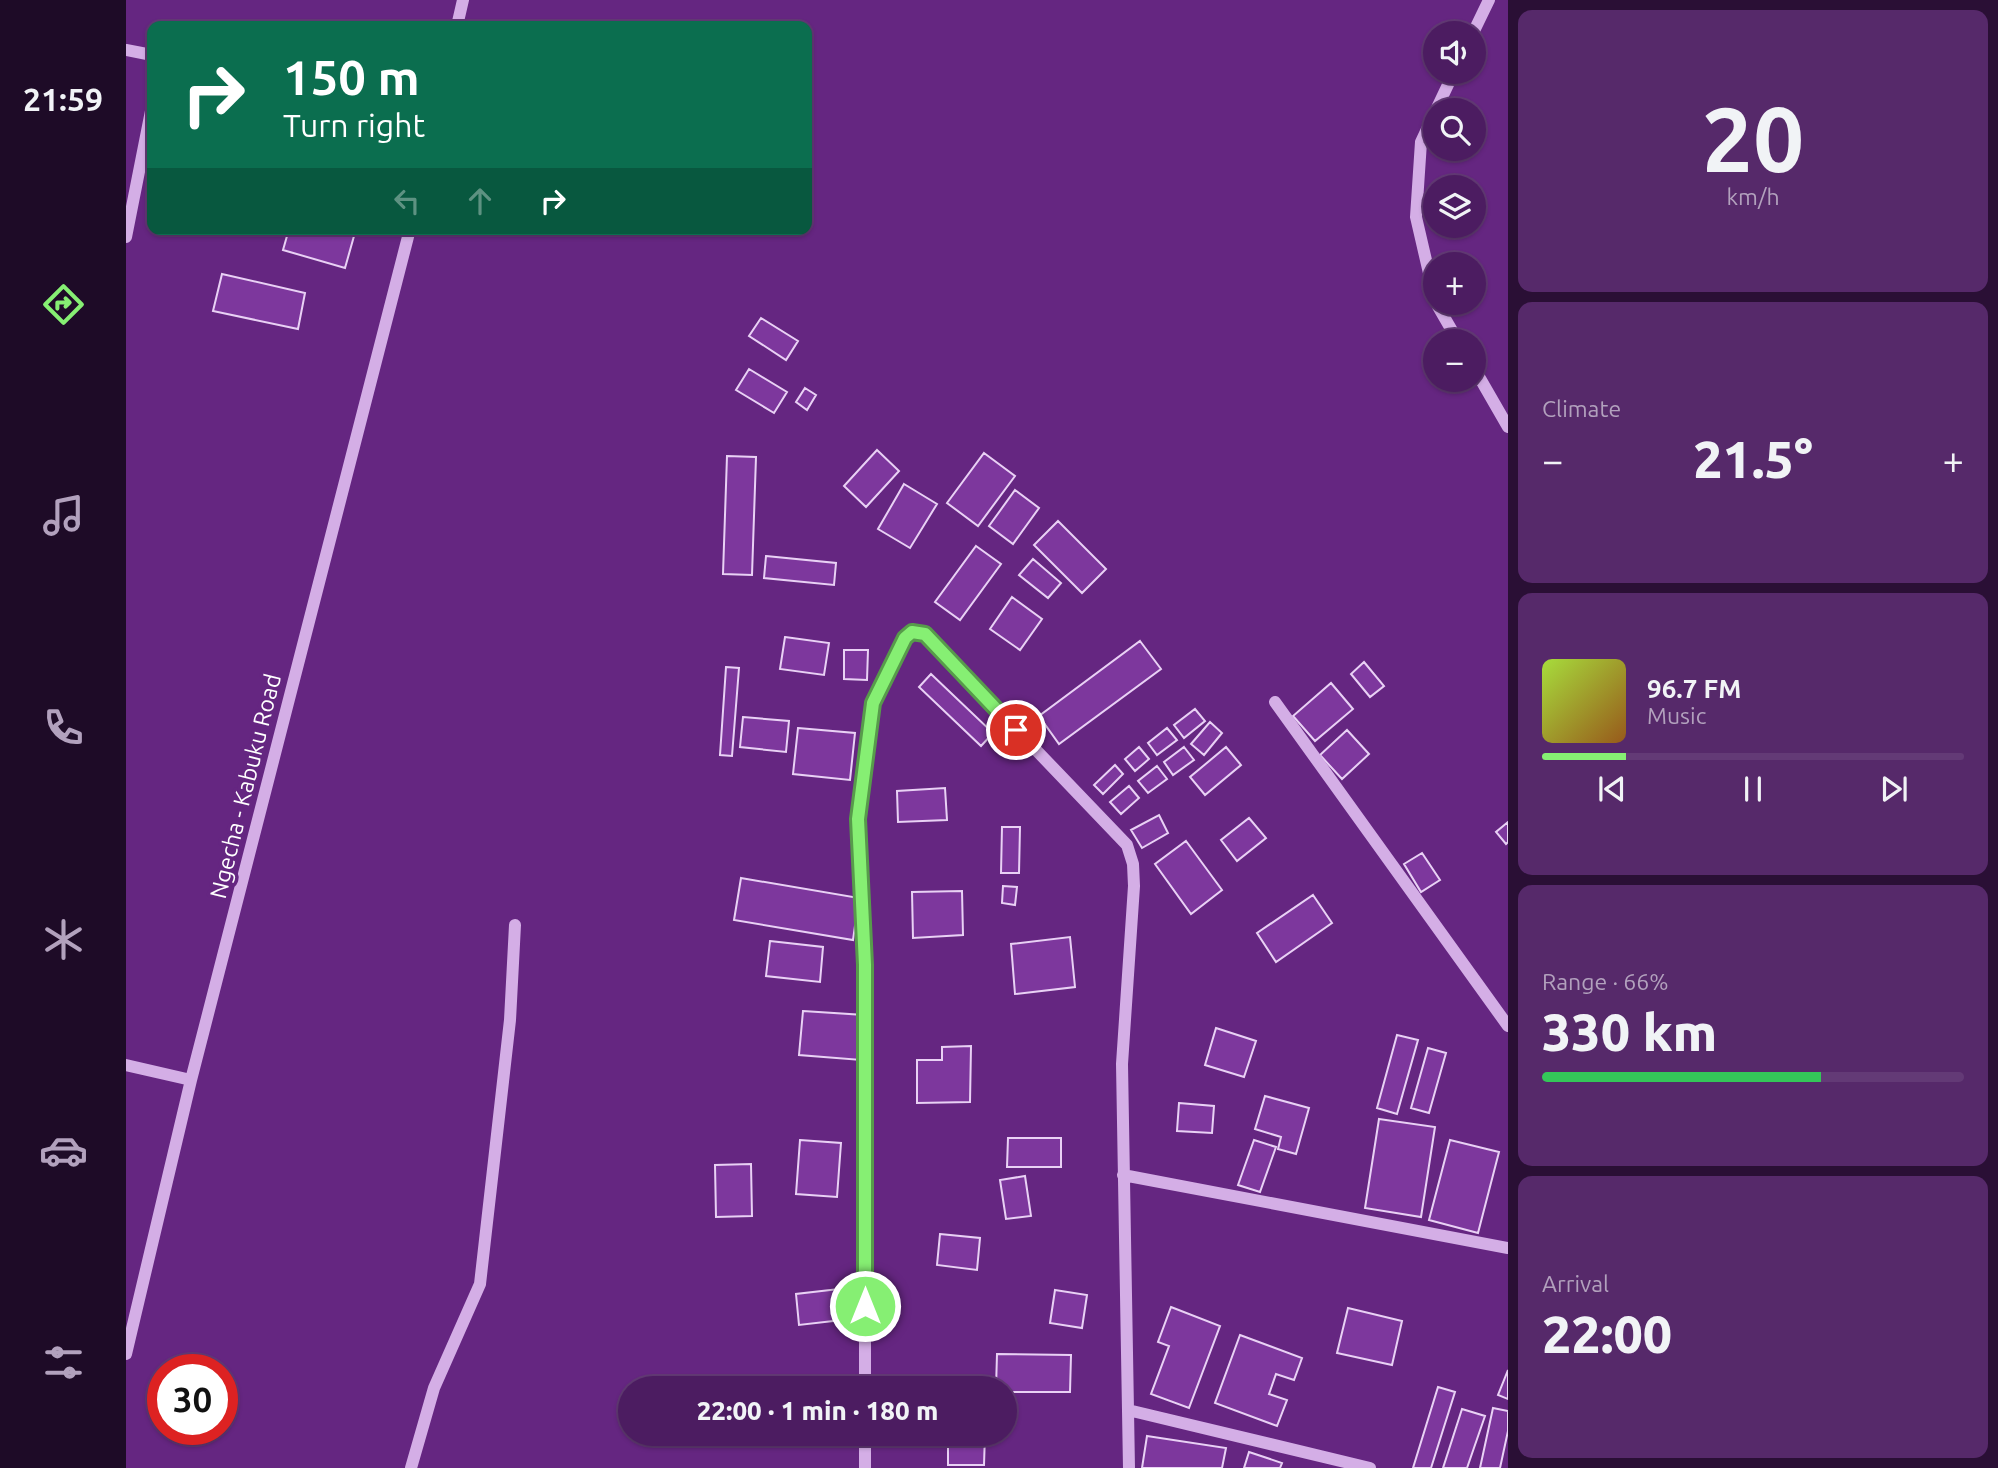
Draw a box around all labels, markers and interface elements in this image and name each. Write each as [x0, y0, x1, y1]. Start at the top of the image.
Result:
map controls [1423, 21, 1486, 392]
button: sound [1423, 21, 1486, 84]
icon: right [168, 49, 259, 140]
text: 150 m [283, 49, 420, 104]
text: 21:59 [23, 81, 103, 117]
text: 20 [1702, 87, 1804, 189]
button: search [1423, 98, 1486, 161]
text: Turn right [283, 107, 425, 143]
button: layers [1423, 175, 1486, 238]
icon: left [388, 182, 426, 220]
icon: ahead [461, 182, 499, 220]
icon: right [534, 182, 572, 220]
text: km/h [1726, 184, 1780, 209]
button: + [1423, 252, 1486, 315]
icon: directions [39, 280, 88, 329]
button: − [1423, 329, 1486, 392]
text: Climate [1542, 396, 1621, 421]
text: 21.5° [1693, 430, 1813, 488]
text: − [1542, 439, 1563, 481]
text: + [1943, 439, 1964, 481]
icon: music [39, 491, 88, 540]
street label: Ngecha - Kabuku Road [205, 671, 285, 901]
text: 96.7 FM [1647, 674, 1741, 703]
pin [986, 700, 1046, 760]
icon: phone [39, 703, 88, 752]
text: Music [1647, 703, 1706, 728]
icon: arrive [997, 711, 1035, 749]
icon: previous [1593, 770, 1631, 808]
icon: pause [1734, 770, 1772, 808]
icon: next [1875, 770, 1913, 808]
icon: climate [39, 915, 88, 964]
text: Range · 66% [1542, 969, 1669, 994]
text: 330 km [1542, 1003, 1717, 1061]
icon: car [39, 1126, 88, 1175]
position arrow [828, 1269, 902, 1343]
text: Arrival [1542, 1271, 1609, 1296]
text: 22:00 [1542, 1305, 1672, 1363]
icon: filters [39, 1338, 88, 1387]
speed limit sign: 30 [147, 1354, 238, 1445]
text: 22:00 · 1 min · 180 m [697, 1396, 938, 1425]

